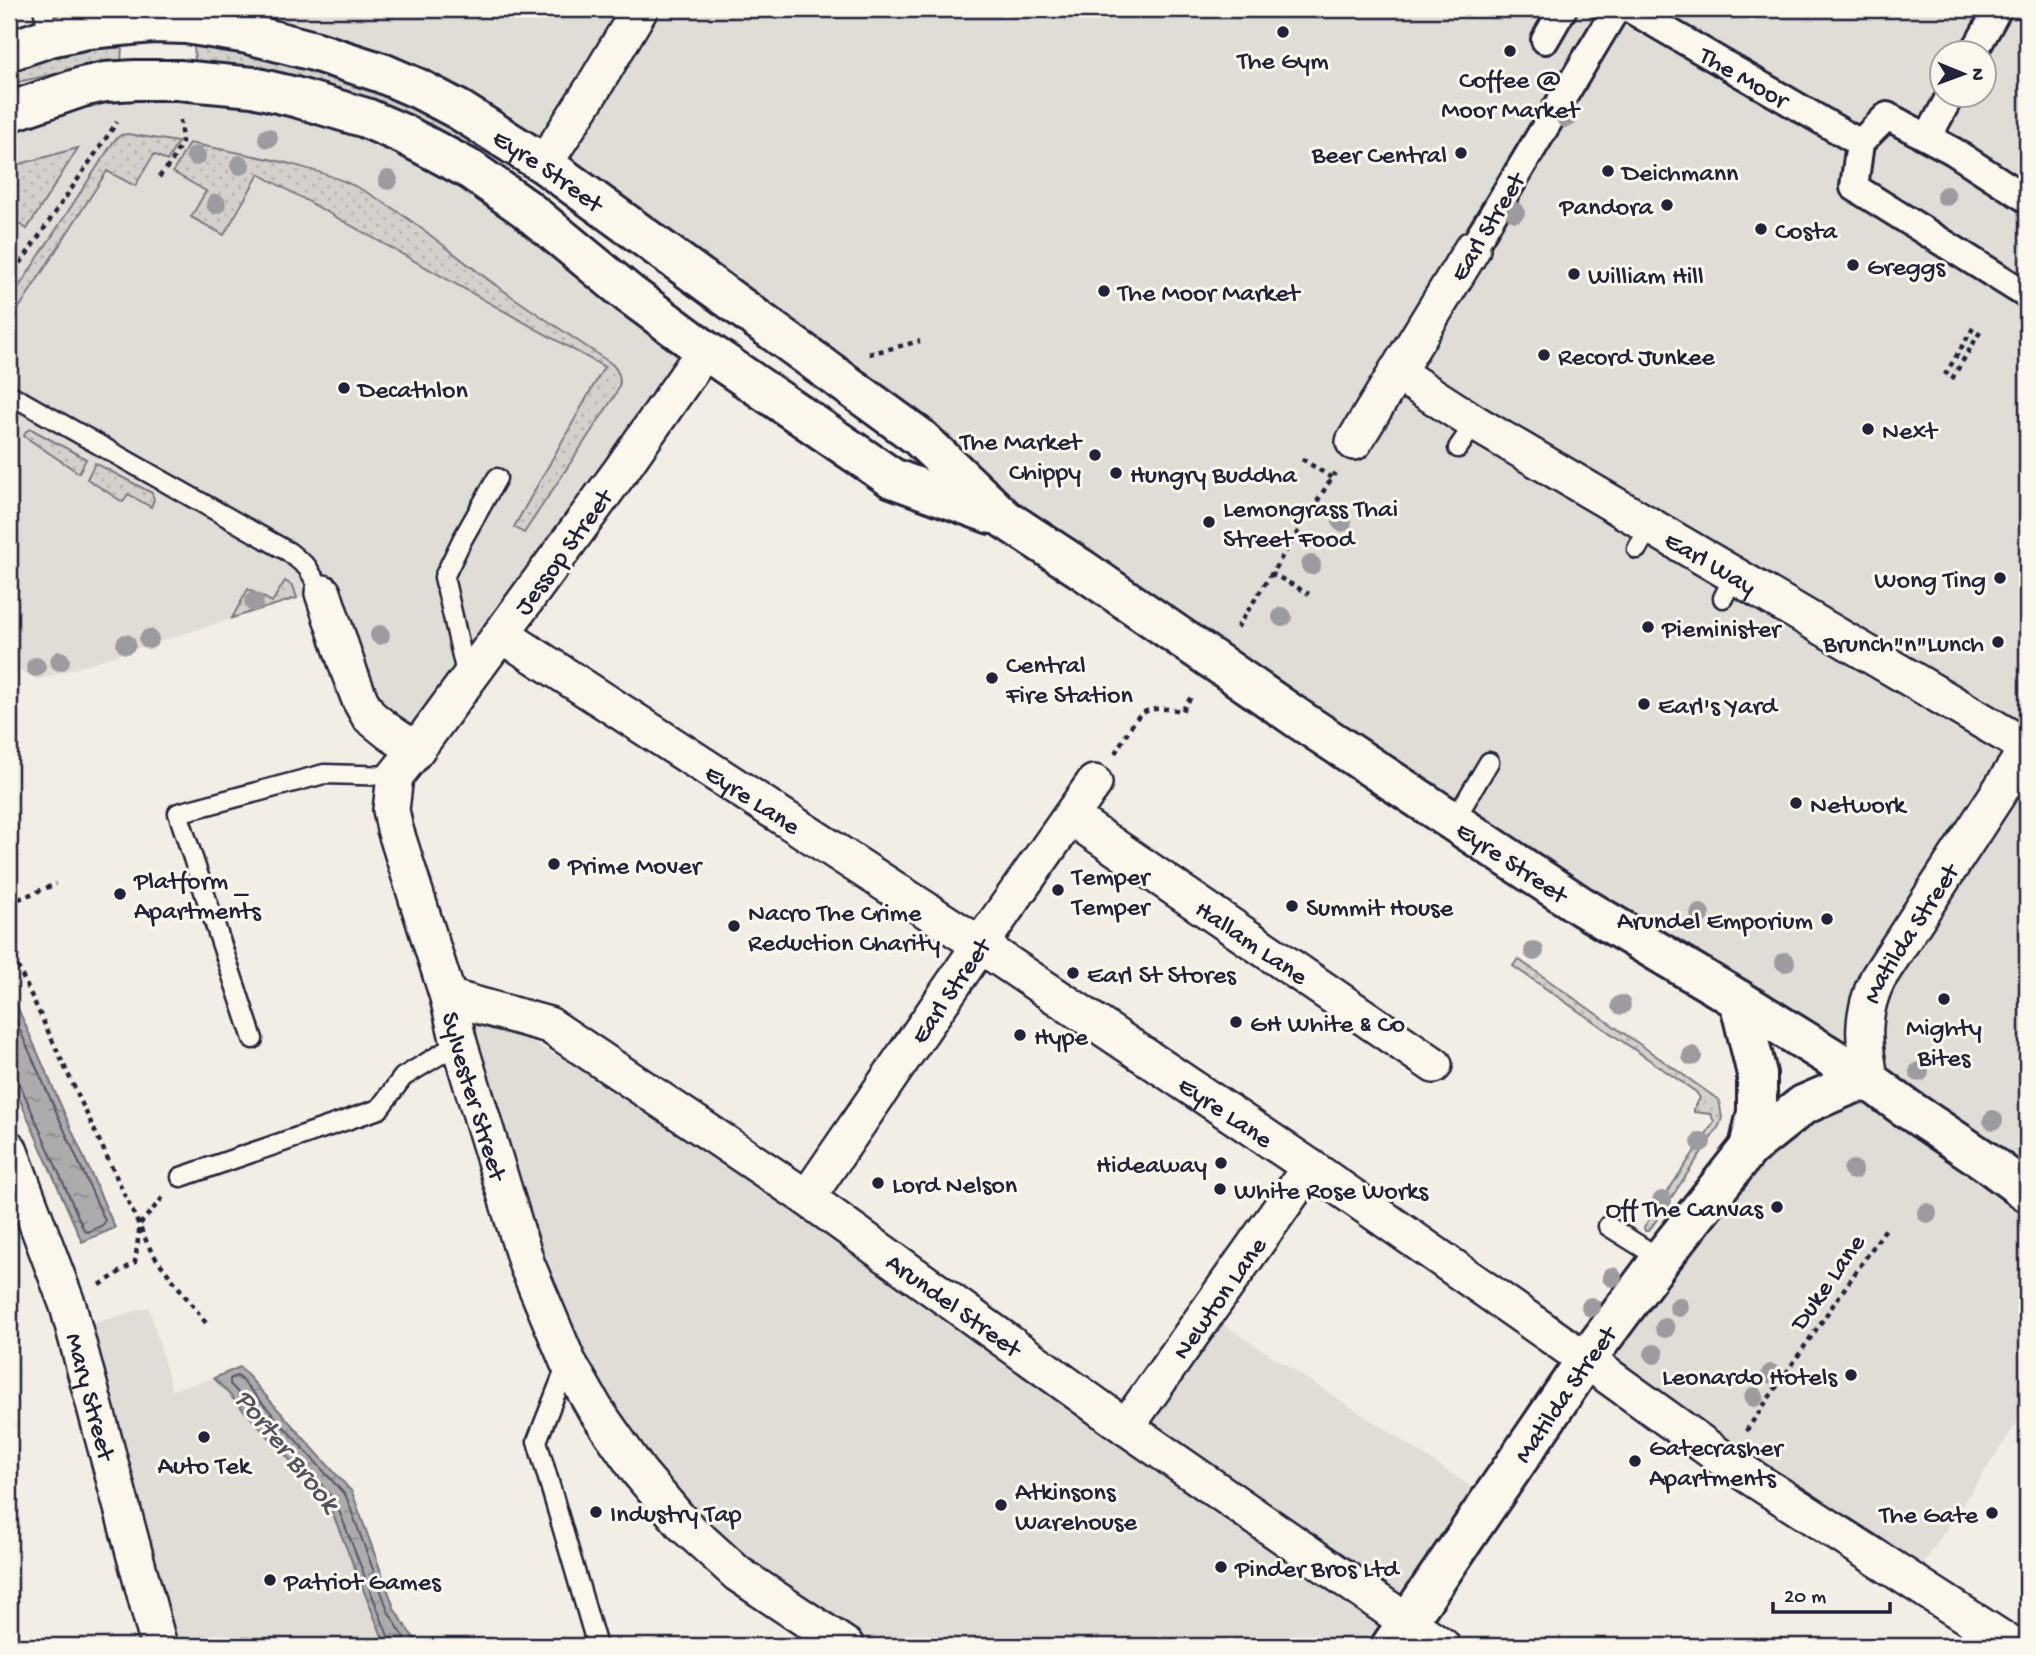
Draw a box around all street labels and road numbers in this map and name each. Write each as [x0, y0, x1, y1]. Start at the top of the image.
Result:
street label: The Moor [1691, 41, 1795, 119]
street label: Eyre Street [485, 124, 609, 223]
street label: Earl Street [1445, 166, 1536, 288]
street label: Jessop Street [510, 483, 623, 623]
street label: Earl Way [1658, 527, 1761, 605]
street label: Eyre Lane [697, 759, 805, 844]
street label: Eyre Street [1449, 817, 1574, 914]
street label: Matilda Street [1858, 857, 1969, 1008]
street label: Hallam Lane [1188, 895, 1313, 994]
street label: Earl Street [906, 932, 1001, 1051]
street label: Sylvester Street [432, 1009, 512, 1187]
street label: Eyre Lane [1171, 1072, 1278, 1158]
street label: Duke Lane [1784, 1229, 1874, 1339]
street label: Newton Lane [1168, 1232, 1276, 1367]
street label: Arundel Street [878, 1249, 1027, 1368]
street label: Matilda Street [1509, 1320, 1627, 1470]
street label: Mary Street [56, 1330, 120, 1466]

